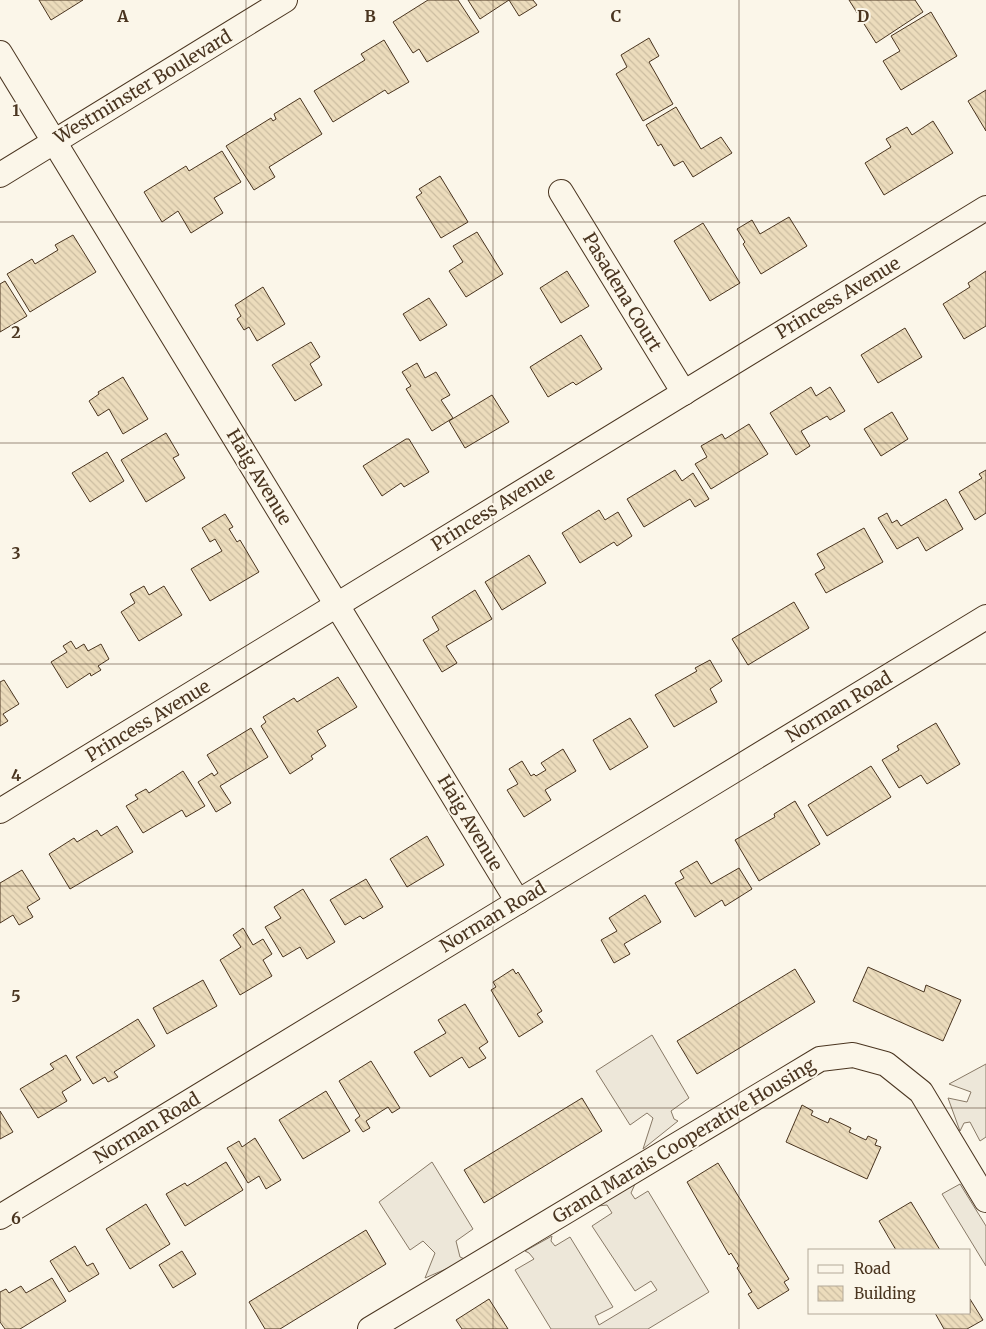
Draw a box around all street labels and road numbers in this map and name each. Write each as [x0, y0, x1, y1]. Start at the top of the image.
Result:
street label: Westminster Boulevard [49, 24, 236, 149]
street label: Pasadena Court [578, 228, 667, 355]
street label: Princess Avenue [771, 251, 904, 344]
street label: Haig Avenue [222, 425, 297, 529]
street label: Princess Avenue [427, 461, 559, 556]
street label: Norman Road [782, 666, 896, 747]
street label: Princess Avenue [81, 674, 214, 767]
street label: Haig Avenue [433, 771, 508, 875]
street label: Norman Road [436, 876, 550, 957]
street label: Grand Marais Cooperative Housing [548, 1053, 819, 1228]
street label: Norman Road [90, 1087, 204, 1168]

